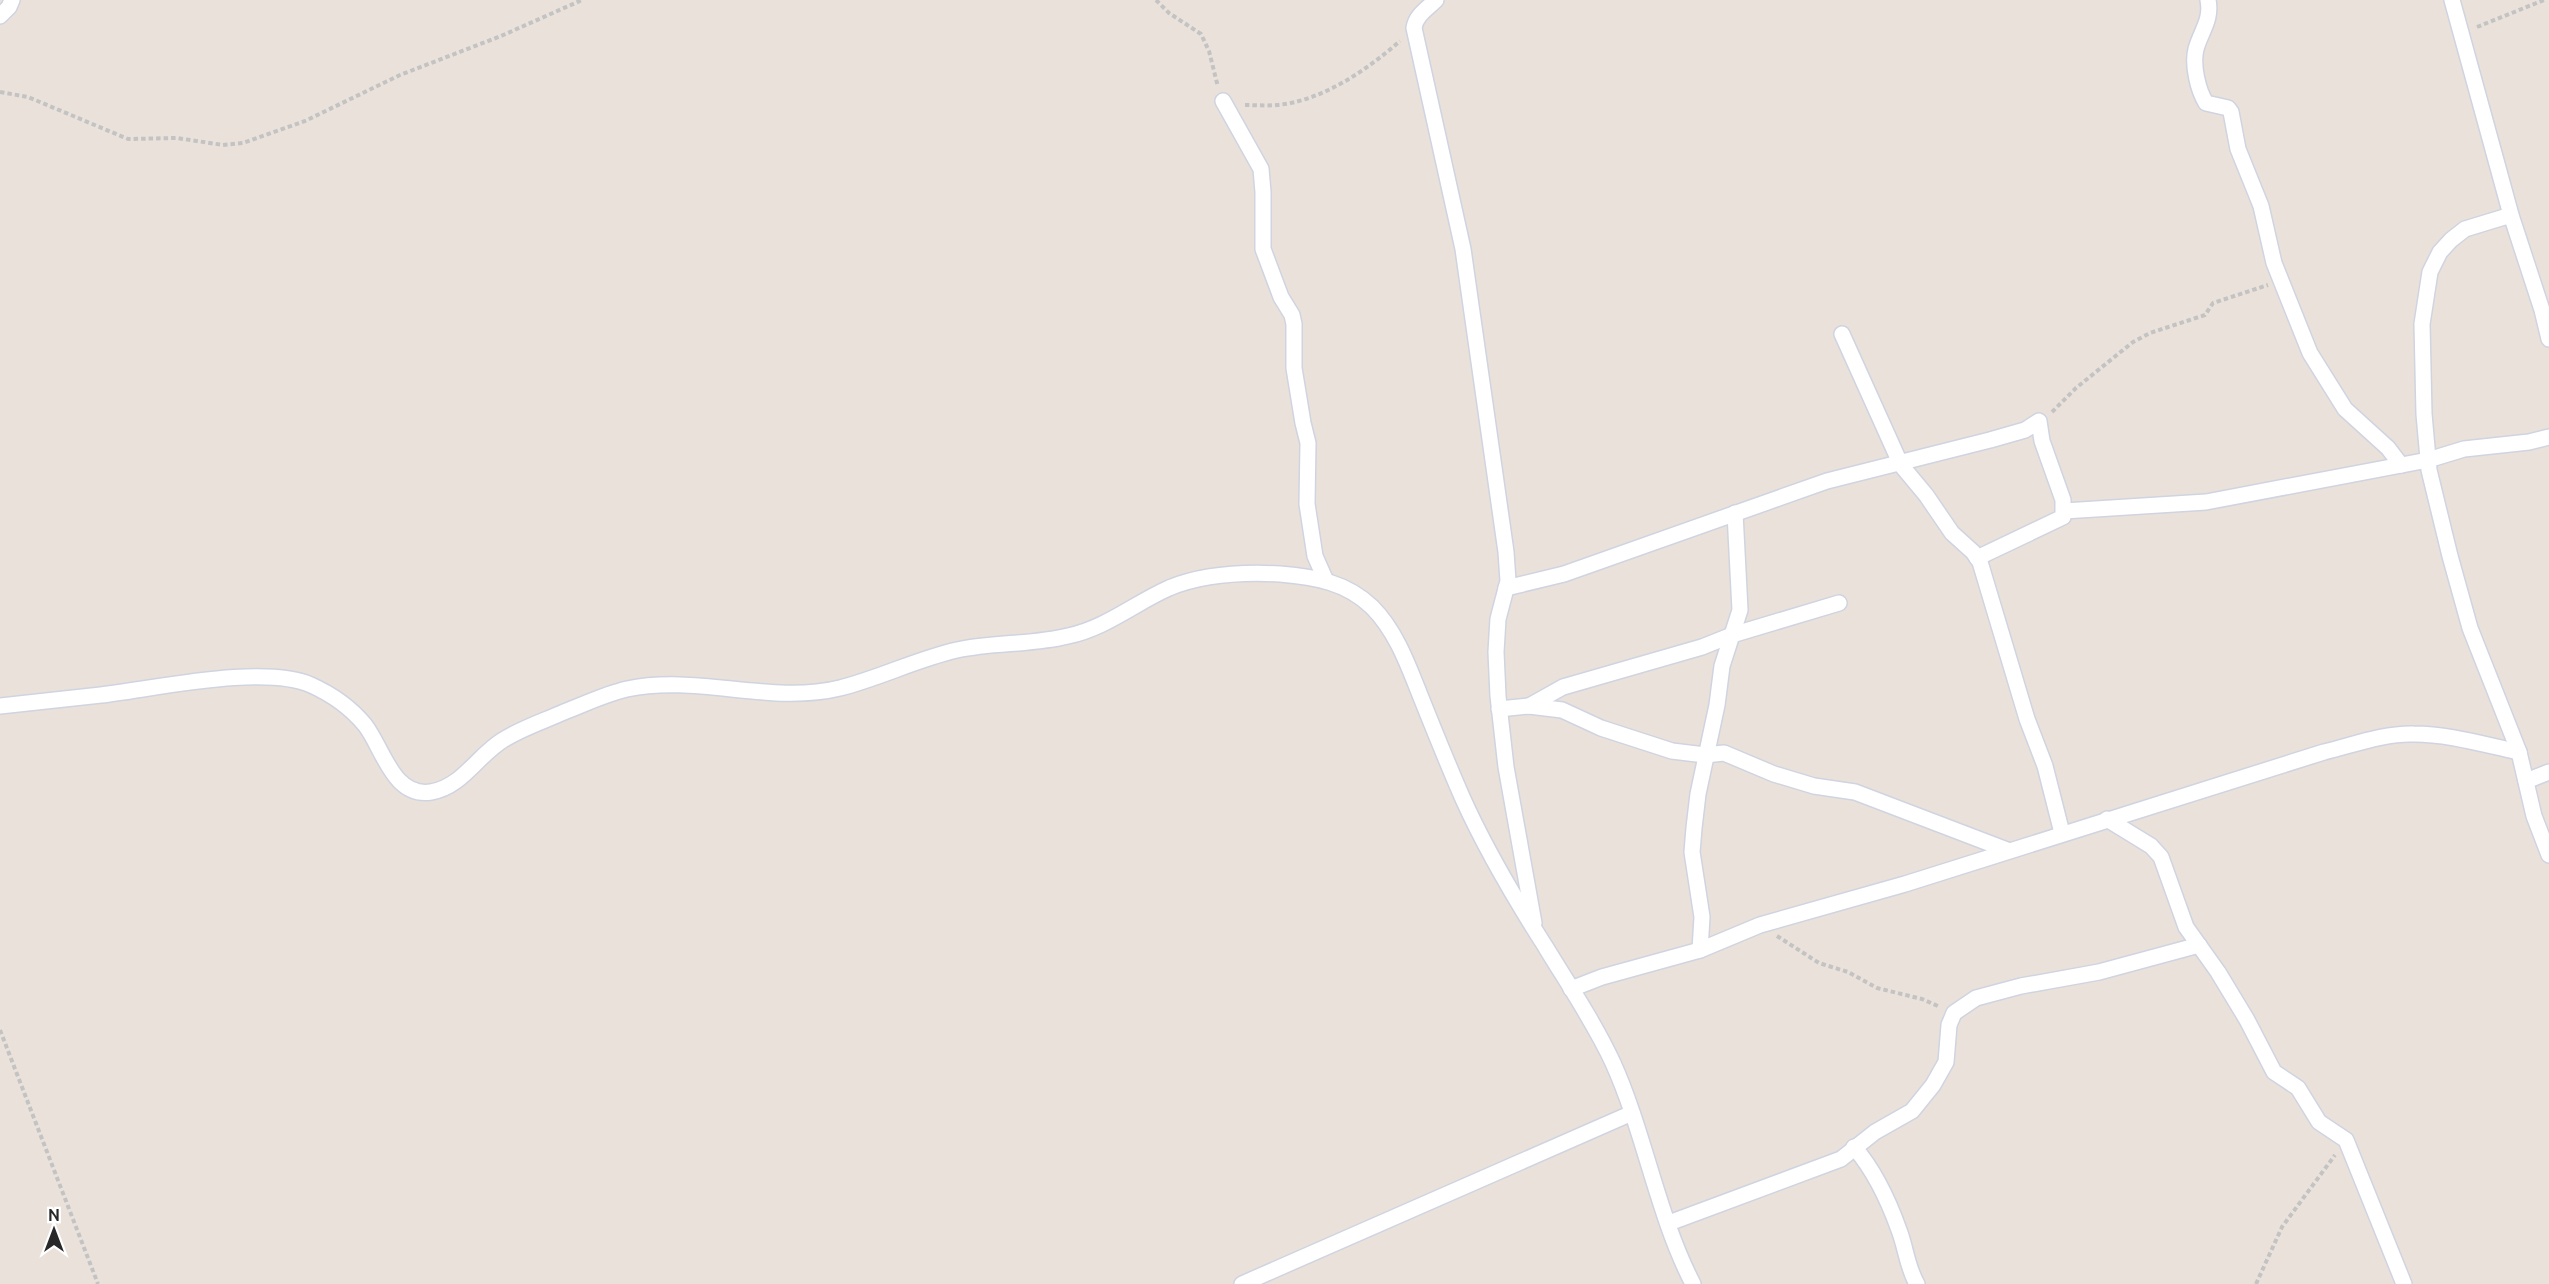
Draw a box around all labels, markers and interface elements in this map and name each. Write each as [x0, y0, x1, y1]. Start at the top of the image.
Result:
north arrow [24, 1200, 84, 1260]
text: N [48, 1206, 60, 1224]

